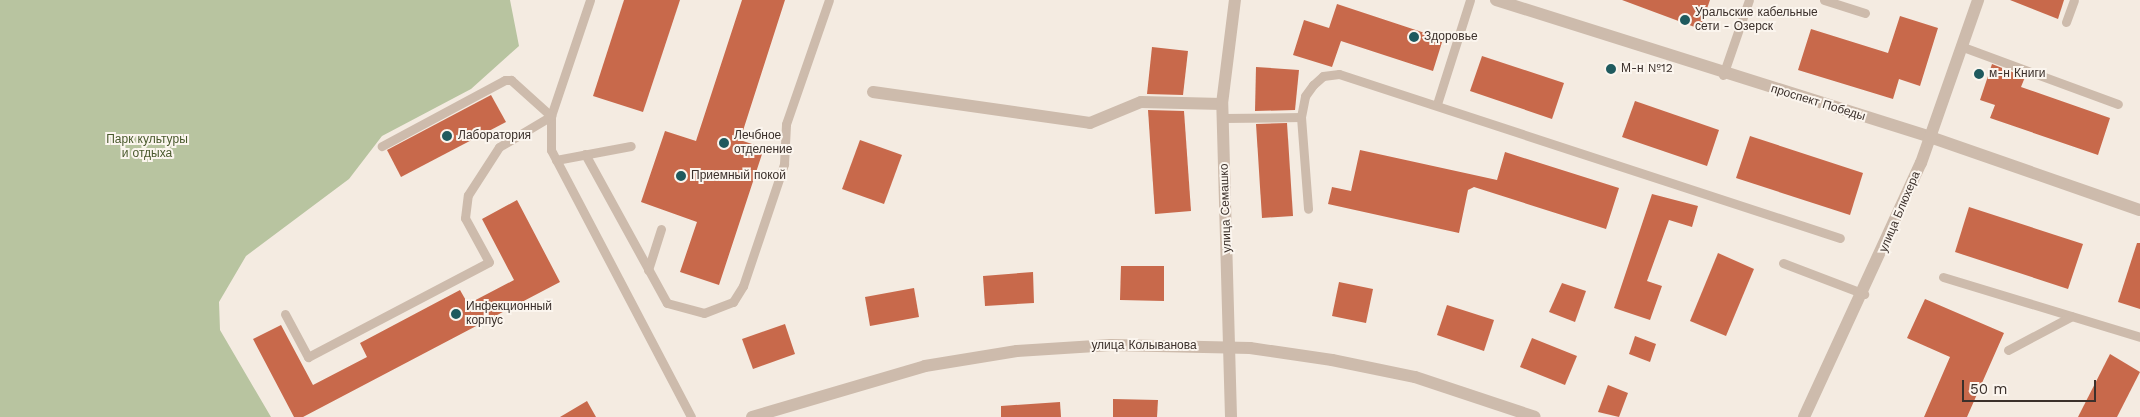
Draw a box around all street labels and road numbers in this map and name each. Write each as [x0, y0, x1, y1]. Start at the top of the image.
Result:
street label: проспект Победы [1769, 82, 1867, 124]
street label: улица Семашко [1217, 163, 1235, 253]
street label: улица Блюхера [1876, 169, 1924, 255]
street label: улица Колыванова [1091, 339, 1197, 353]

